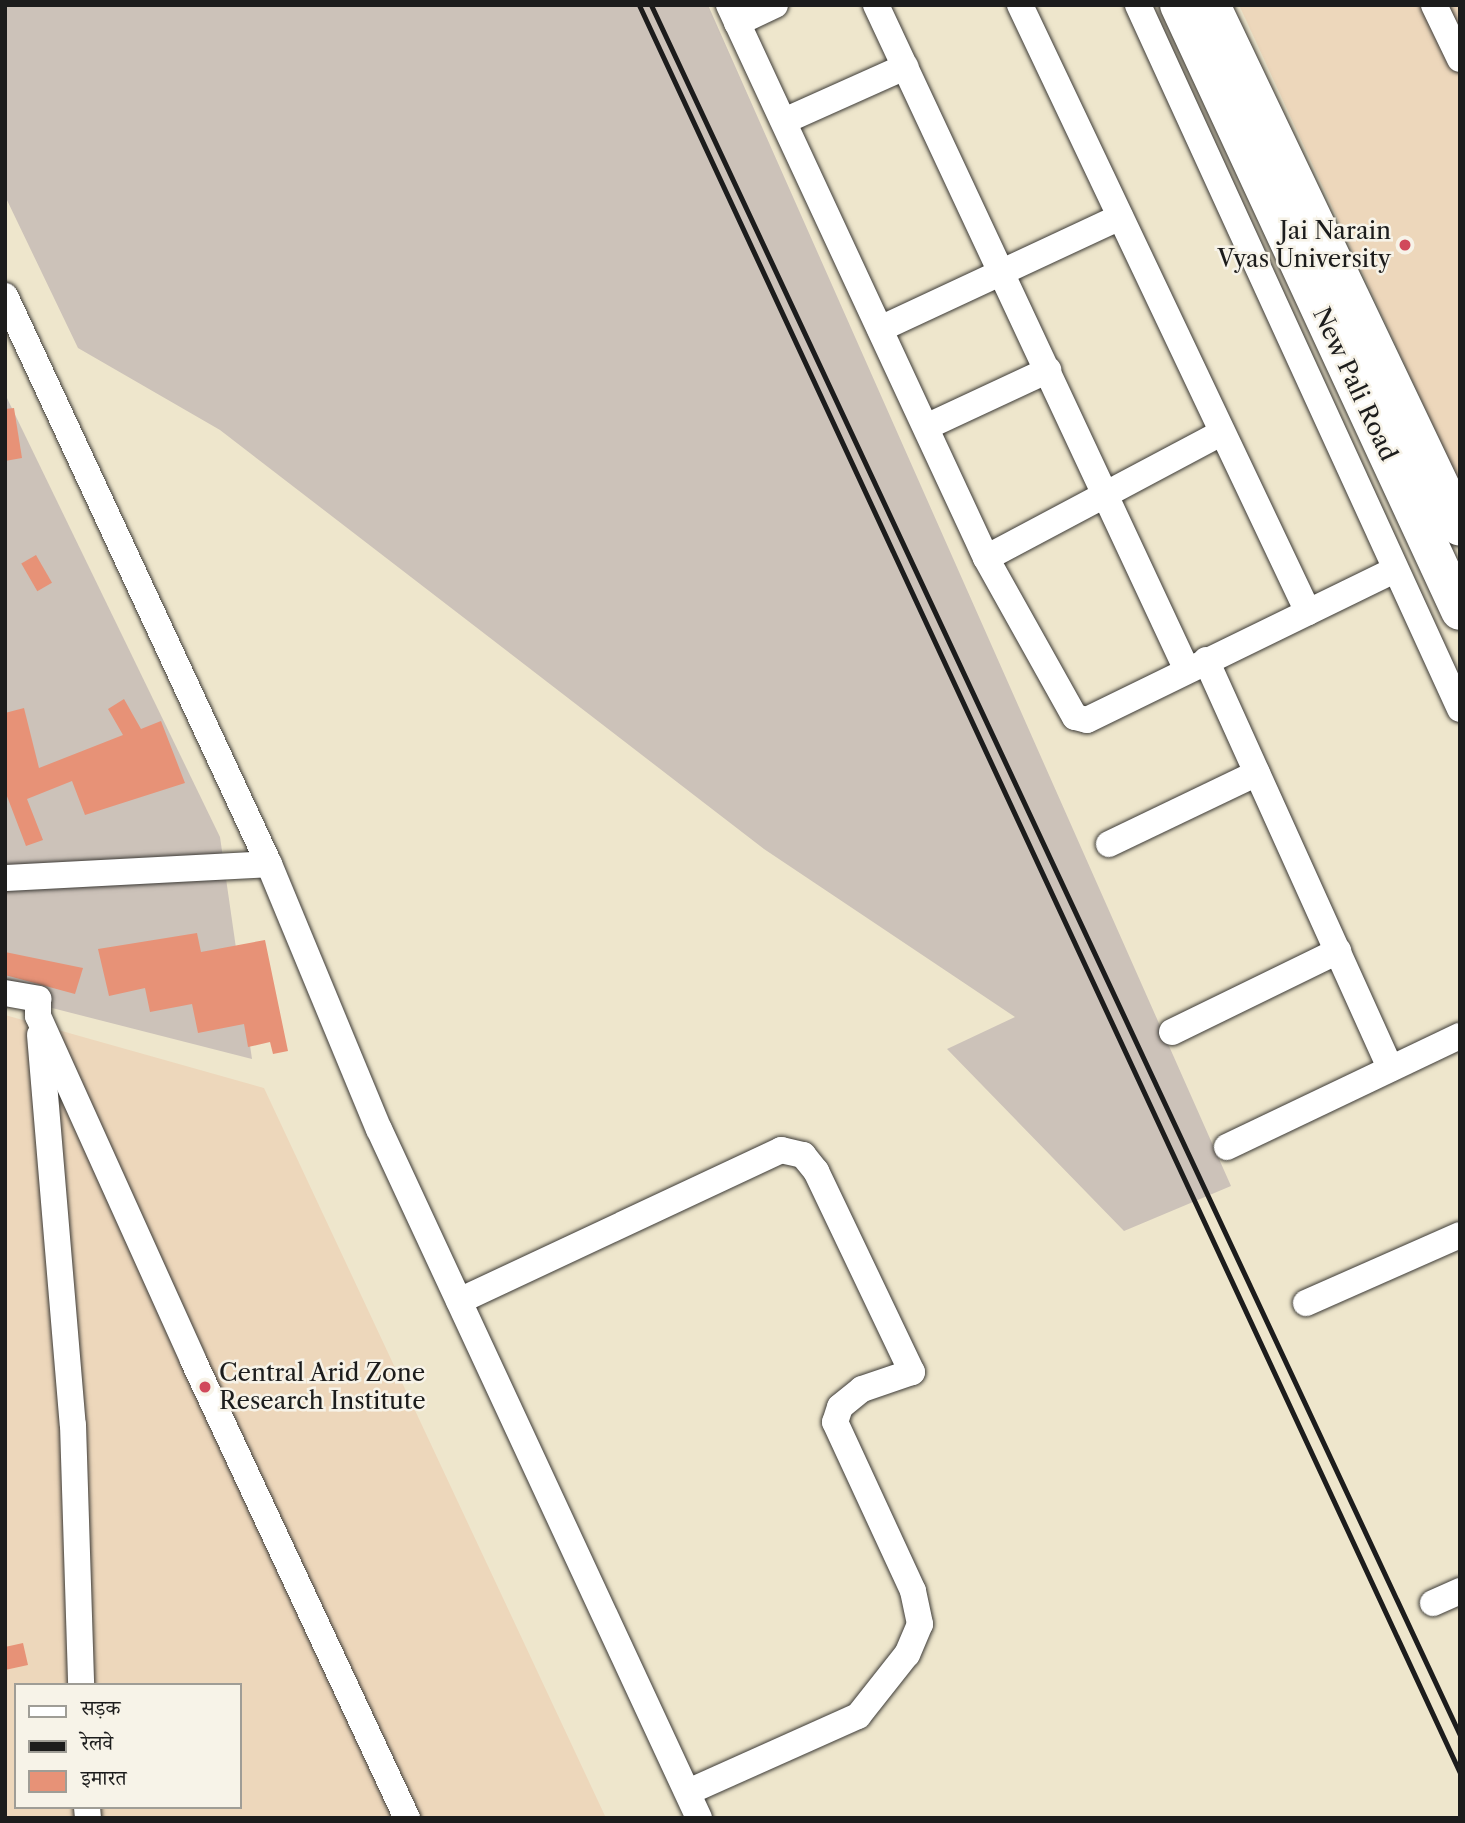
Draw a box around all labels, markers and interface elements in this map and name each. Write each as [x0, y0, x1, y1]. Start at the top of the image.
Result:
place label: Jai Narain Vyas University [1217, 217, 1391, 273]
marker: Jai Narain Vyas University [1397, 237, 1413, 253]
street label: New Pali Road [1307, 302, 1403, 466]
place label: Central Arid Zone Research Institute [219, 1359, 426, 1415]
marker: Central Arid Zone Research Institute [197, 1379, 213, 1395]
legend [14, 1683, 242, 1809]
text: सड़क [81, 1695, 120, 1720]
text: रेलवे [81, 1730, 113, 1755]
text: इमारत [81, 1765, 127, 1790]

